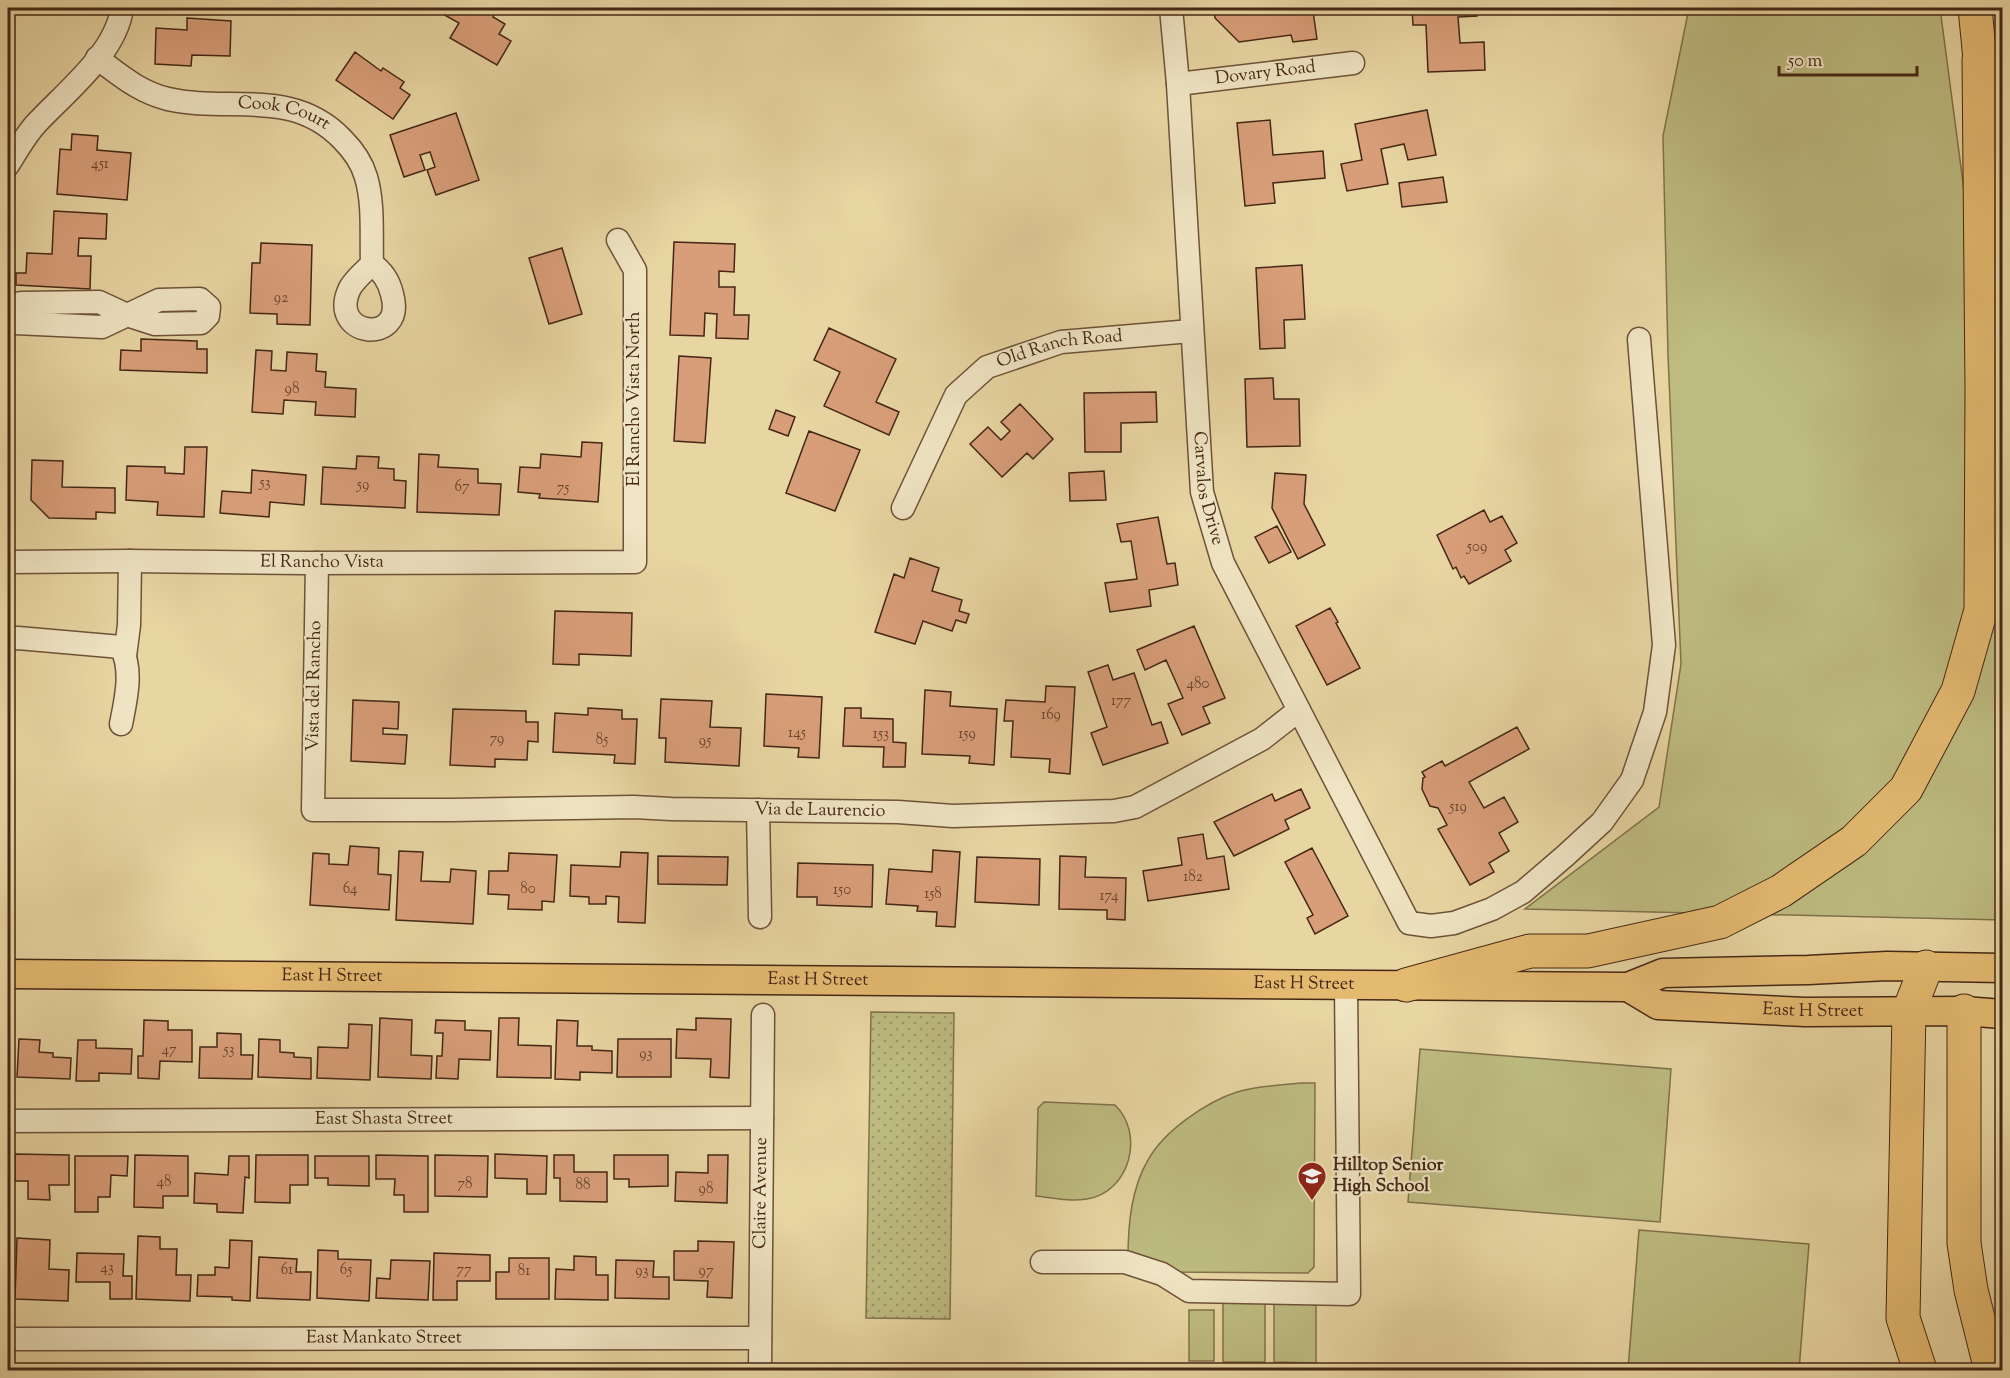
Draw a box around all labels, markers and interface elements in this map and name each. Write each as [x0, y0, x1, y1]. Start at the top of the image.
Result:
scale bar [1779, 39, 1917, 77]
text: 50 m [1787, 49, 1823, 75]
street label: Dovary Road [1214, 55, 1317, 92]
street label: Cook Court [238, 91, 335, 137]
house number: 451 [91, 154, 109, 175]
house number: 92 [274, 288, 288, 309]
street label: El Rancho Vista North [622, 311, 648, 486]
street label: Old Ranch Road [993, 324, 1124, 376]
house number: 98 [285, 379, 299, 400]
street label: Carvalos Drive [1185, 430, 1230, 548]
house number: 53 [258, 473, 271, 494]
house number: 59 [356, 475, 369, 496]
house number: 67 [455, 477, 470, 498]
house number: 75 [557, 478, 569, 499]
house number: 509 [1466, 537, 1487, 558]
street label: El Rancho Vista [260, 549, 384, 576]
street label: Vista del Rancho [301, 620, 329, 752]
house number: 480 [1187, 674, 1210, 695]
house number: 177 [1111, 691, 1132, 712]
house number: 169 [1041, 705, 1061, 726]
house number: 145 [788, 723, 806, 744]
house number: 153 [873, 724, 889, 745]
house number: 159 [958, 724, 976, 745]
house number: 79 [490, 729, 504, 750]
house number: 85 [596, 730, 608, 751]
house number: 95 [699, 731, 711, 752]
street label: Via de Laurencio [754, 797, 886, 825]
house number: 519 [1448, 797, 1467, 818]
house number: 182 [1183, 867, 1203, 888]
house number: 64 [343, 879, 358, 900]
house number: 80 [520, 879, 536, 900]
house number: 150 [833, 880, 851, 901]
house number: 158 [924, 884, 942, 905]
house number: 174 [1099, 886, 1119, 907]
street label: East H Street [281, 963, 383, 990]
street label: East H Street [767, 967, 869, 994]
street label: East H Street [1253, 971, 1354, 998]
street label: East H Street [1762, 997, 1863, 1025]
house number: 47 [161, 1040, 177, 1061]
house number: 53 [222, 1040, 235, 1061]
house number: 93 [639, 1044, 653, 1065]
street label: East Shasta Street [315, 1106, 453, 1133]
street label: Claire Avenue [748, 1137, 775, 1249]
place label: Hilltop Senior High School [1333, 1153, 1443, 1200]
school or university icon: Hilltop Senior High School [1296, 1160, 1328, 1202]
house number: 48 [156, 1172, 172, 1193]
house number: 78 [457, 1174, 473, 1195]
house number: 88 [575, 1175, 591, 1196]
house number: 98 [699, 1179, 713, 1200]
house number: 43 [100, 1258, 114, 1279]
house number: 61 [281, 1260, 293, 1281]
house number: 65 [340, 1260, 352, 1281]
house number: 77 [456, 1260, 472, 1281]
house number: 81 [518, 1261, 530, 1282]
house number: 93 [635, 1261, 649, 1282]
house number: 97 [699, 1261, 714, 1282]
street label: East Mankato Street [306, 1325, 462, 1352]

